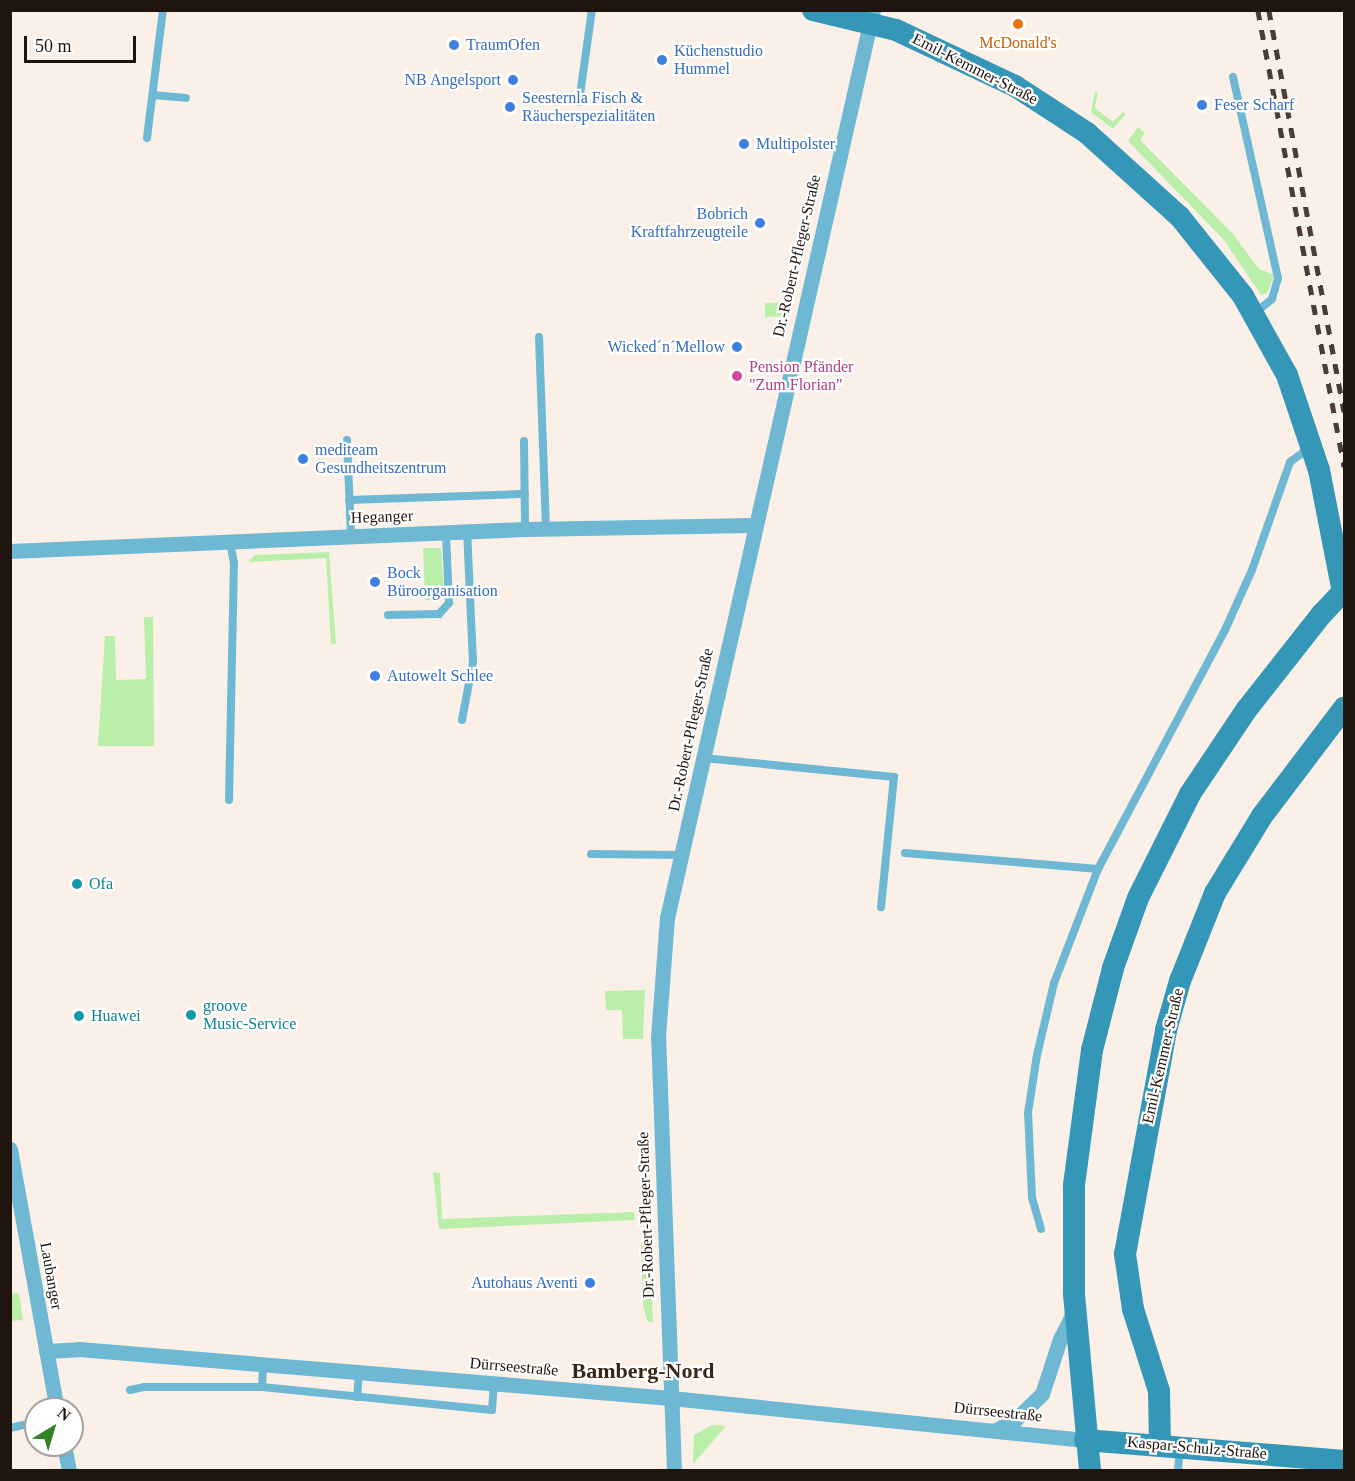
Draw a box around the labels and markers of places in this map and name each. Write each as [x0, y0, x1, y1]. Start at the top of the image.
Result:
marker: McDonald's [1011, 17, 1025, 31]
place label: McDonald's [979, 33, 1057, 53]
place label: TraumOfen [466, 35, 540, 55]
marker: TraumOfen [447, 38, 461, 52]
place label: Küchenstudio Hummel [674, 41, 763, 79]
marker: Küchenstudio Hummel [655, 53, 669, 67]
place label: NB Angelsport [404, 70, 501, 90]
marker: NB Angelsport [506, 73, 520, 87]
place label: Seesternla Fisch & Räucherspezialitäten [522, 88, 655, 126]
place label: Feser Scharf [1214, 95, 1294, 115]
marker: Feser Scharf [1195, 98, 1209, 112]
marker: Seesternla Fisch & Räucherspezialitäten [503, 100, 517, 114]
place label: Multipolster [756, 134, 835, 154]
marker: Multipolster [737, 137, 751, 151]
place label: Bobrich Kraftfahrzeugteile [631, 204, 748, 242]
marker: Bobrich Kraftfahrzeugteile [753, 216, 767, 230]
place label: Wicked´n´Mellow [607, 337, 725, 357]
marker: Wicked´n´Mellow [730, 340, 744, 354]
place label: Pension Pfänder "Zum Florian" [749, 357, 853, 395]
marker: Pension Pfänder "Zum Florian" [730, 369, 744, 383]
place label: mediteam Gesundheitszentrum [315, 440, 447, 478]
marker: mediteam Gesundheitszentrum [296, 452, 310, 466]
place label: Bock Büroorganisation [387, 563, 498, 601]
marker: Bock Büroorganisation [368, 575, 382, 589]
place label: Autowelt Schlee [387, 666, 493, 686]
marker: Autowelt Schlee [368, 669, 382, 683]
place label: Ofa [89, 874, 113, 894]
marker: Ofa [70, 877, 84, 891]
place label: groove Music-Service [203, 996, 296, 1034]
place label: Huawei [91, 1006, 141, 1026]
marker: groove Music-Service [184, 1008, 198, 1022]
marker: Huawei [72, 1009, 86, 1023]
place label: Autohaus Aventi [470, 1273, 578, 1293]
marker: Autohaus Aventi [583, 1276, 597, 1290]

